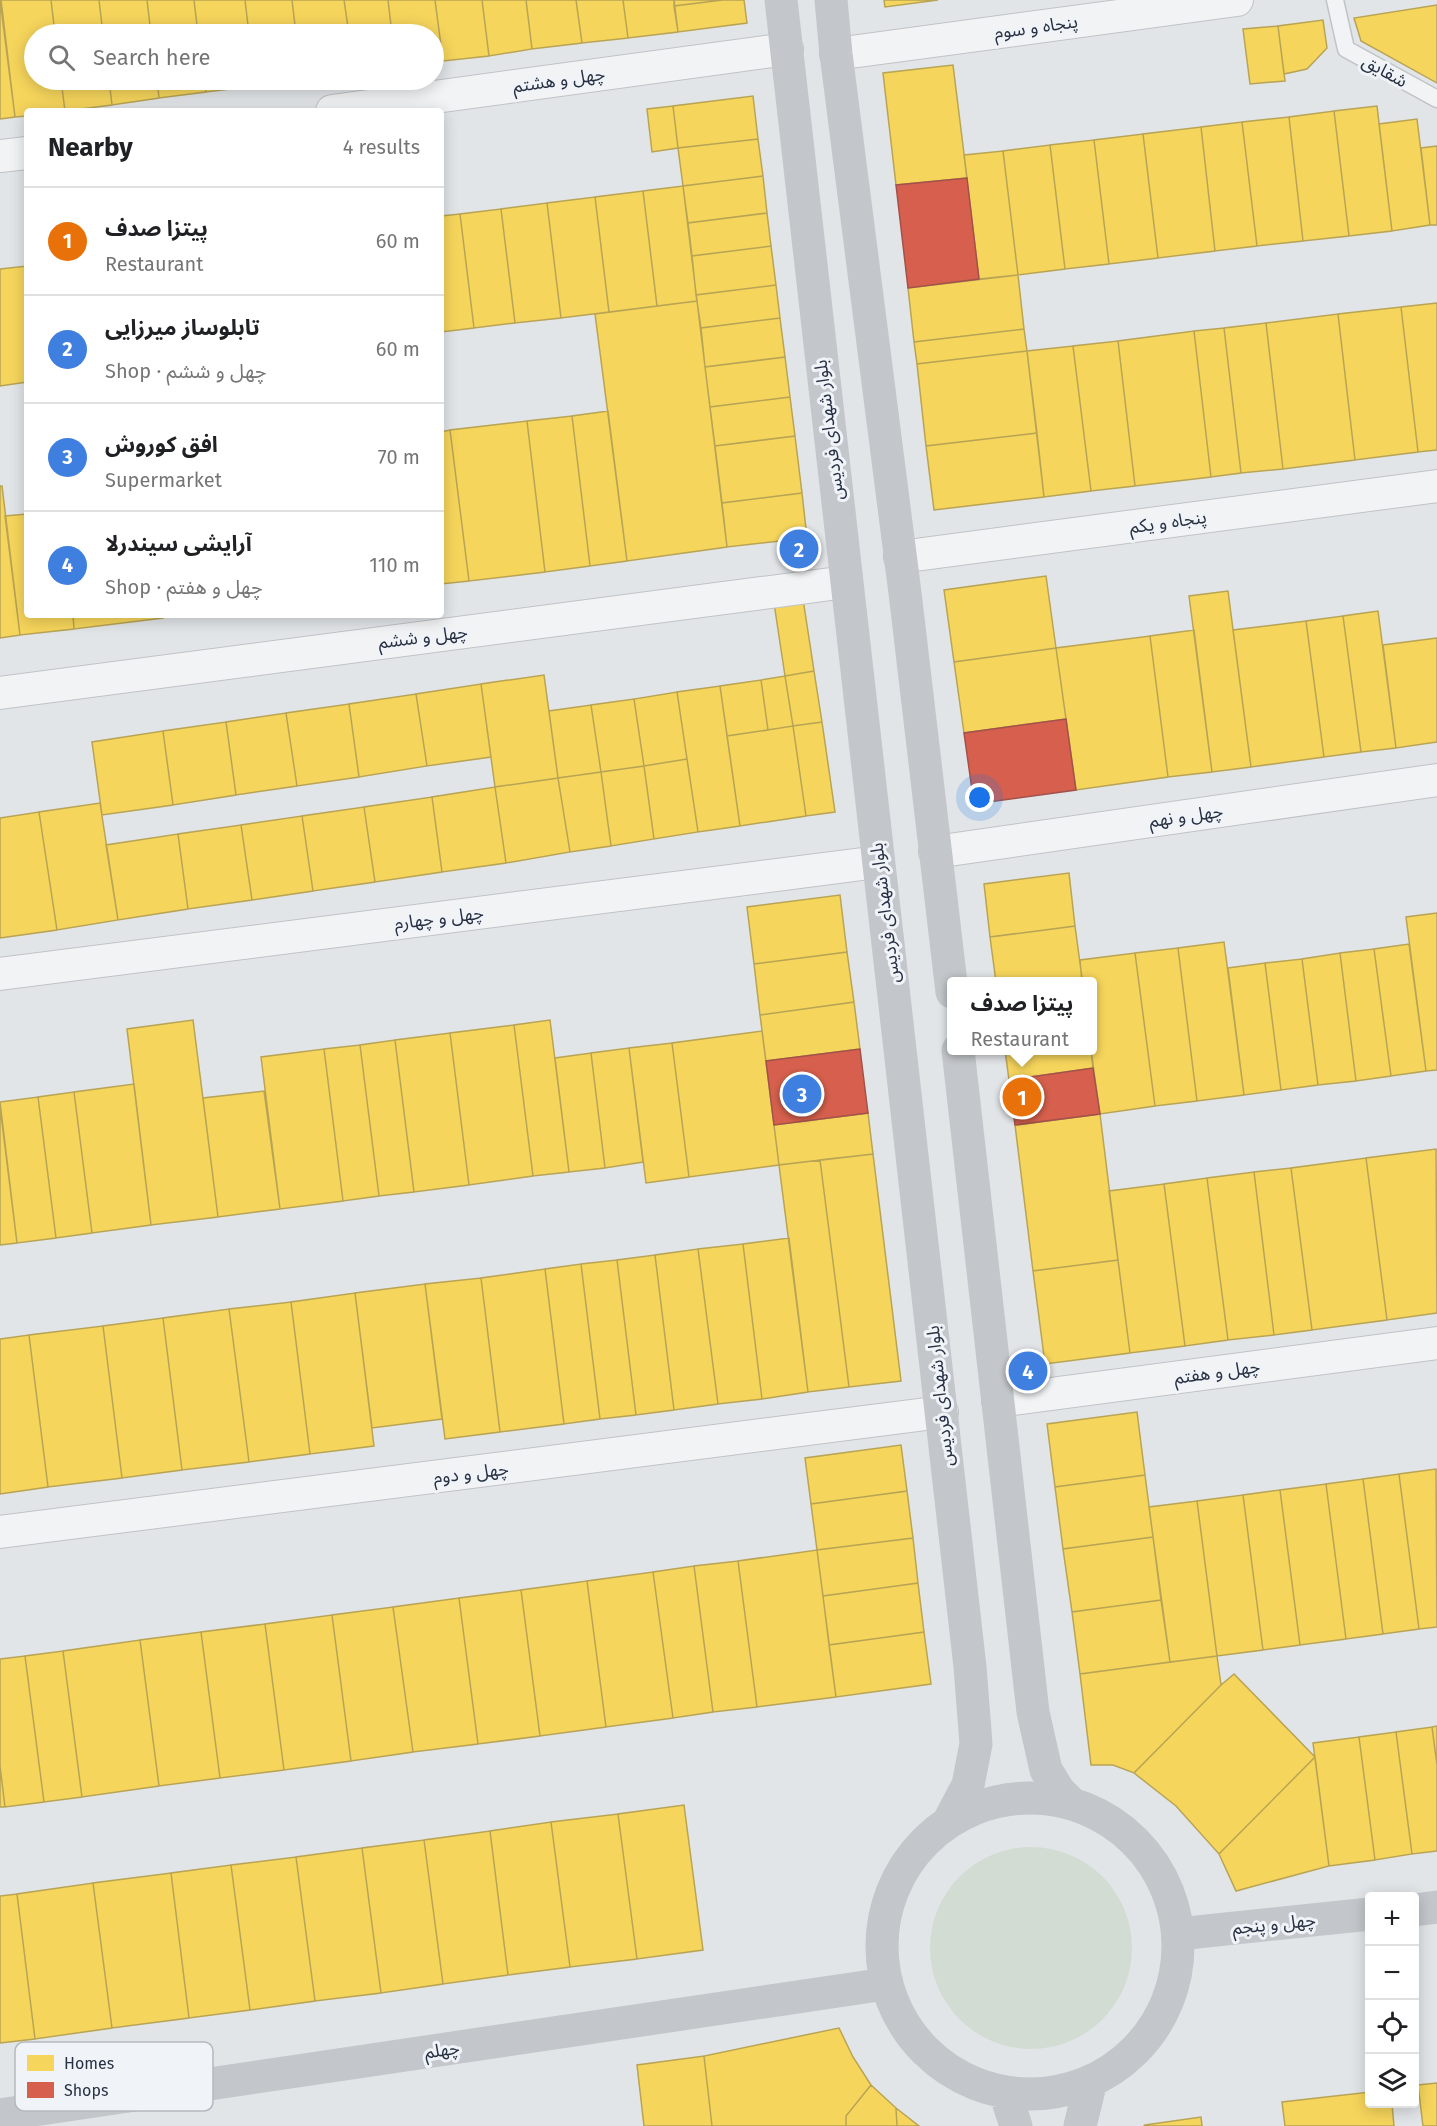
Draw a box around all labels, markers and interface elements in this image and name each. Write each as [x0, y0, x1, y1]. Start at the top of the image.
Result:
street label: پنجاه و سوم [993, 10, 1080, 47]
search box [24, 24, 444, 90]
icon: search [45, 41, 78, 74]
text: Search here [93, 44, 211, 71]
street label: شقایق [1359, 50, 1411, 92]
street label: چهل و هشتم [511, 63, 607, 99]
text: Nearby [48, 132, 133, 163]
text: 4 results [343, 135, 420, 159]
text: پیتزا صدف [105, 215, 208, 242]
text: 1 [63, 229, 72, 253]
text: 60 m [376, 229, 420, 253]
text: Restaurant [105, 252, 203, 276]
text: تابلوساز میرزایی [105, 314, 260, 341]
text: 2 [62, 337, 73, 361]
text: 60 m [376, 337, 420, 361]
street label: بلوار شهدای فردیس [809, 358, 849, 502]
text: Shop · چهل و ششم [105, 359, 267, 383]
text: افق کوروش [105, 431, 218, 458]
text: 3 [62, 445, 73, 469]
text: 70 m [378, 445, 420, 469]
text: Supermarket [105, 468, 222, 492]
street label: پنجاه و یکم [1128, 506, 1208, 540]
pin: 2 [780, 526, 818, 572]
text: آرایشی سیندرلا [105, 530, 252, 557]
text: 4 [62, 553, 73, 577]
text: 110 m [369, 553, 420, 577]
text: Shop · چهل و هفتم [105, 575, 263, 599]
street label: چهل و ششم [377, 621, 469, 655]
your location [965, 783, 994, 812]
street label: چهل و نهم [1148, 800, 1225, 834]
street label: بلوار شهدای فردیس [865, 841, 905, 985]
street label: چهل و چهارم [393, 902, 485, 937]
popup [947, 977, 1097, 1055]
text: پیتزا صدف [971, 990, 1073, 1017]
text: Restaurant [971, 1027, 1069, 1051]
pin: 3 [782, 1072, 822, 1116]
pin: 1 [1002, 1074, 1042, 1120]
street label: بلوار شهدای فردیس [922, 1325, 958, 1467]
pin: 4 [1008, 1348, 1048, 1394]
street label: چهل و هفتم [1173, 1355, 1262, 1391]
street label: چهل و دوم [432, 1457, 510, 1492]
map controls [1365, 1892, 1419, 2108]
button: + [1365, 1892, 1419, 1946]
street label: چهل و پنجم [1231, 1909, 1317, 1941]
button: − [1365, 1946, 1419, 2000]
button: locate [1365, 2000, 1419, 2054]
street label: چهلم [423, 2037, 461, 2065]
legend [15, 2042, 213, 2111]
text: Homes [64, 2054, 114, 2073]
button: layers [1365, 2054, 1419, 2108]
text: Shops [64, 2081, 108, 2100]

